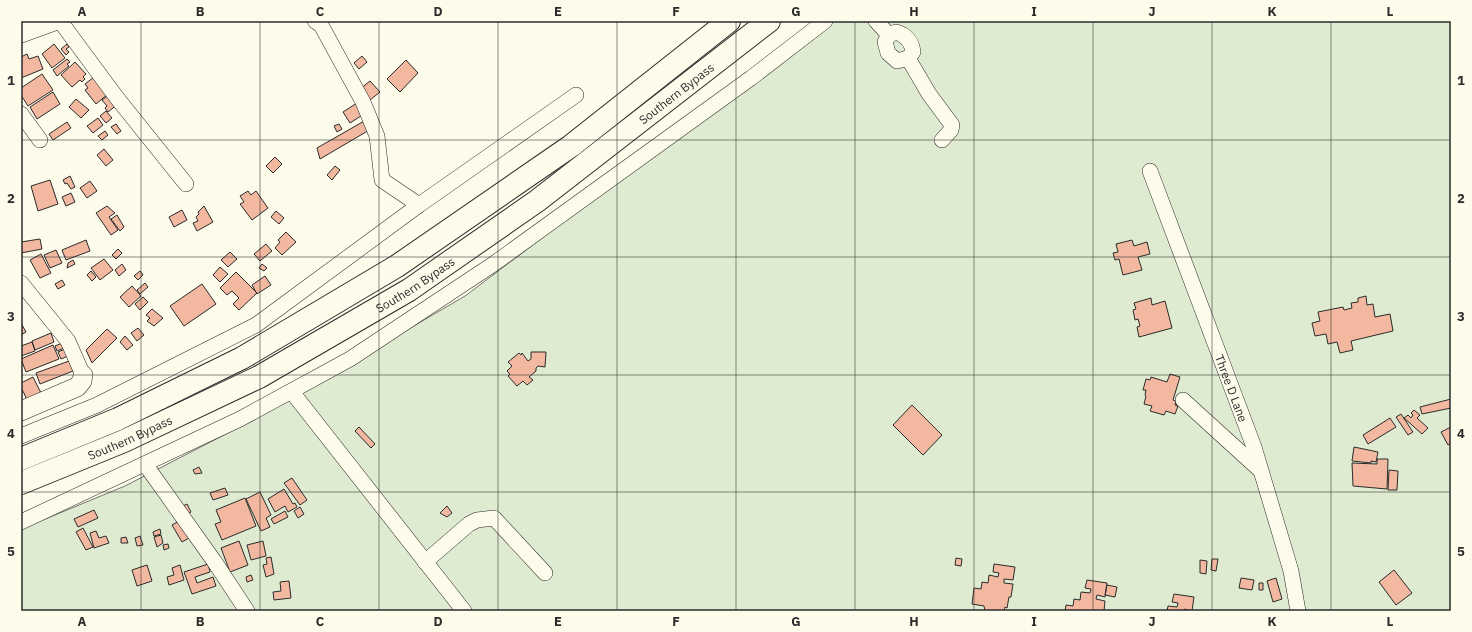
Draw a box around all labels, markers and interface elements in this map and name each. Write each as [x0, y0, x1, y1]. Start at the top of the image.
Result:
text: A [78, 3, 87, 20]
text: B [196, 3, 205, 20]
text: C [316, 3, 325, 20]
text: D [433, 3, 443, 20]
text: E [554, 3, 562, 20]
text: F [672, 3, 680, 20]
text: G [791, 3, 801, 20]
text: H [909, 3, 919, 20]
text: I [1031, 3, 1037, 20]
text: J [1148, 3, 1156, 20]
text: K [1267, 3, 1277, 20]
text: L [1387, 3, 1394, 20]
street label: Southern Bypass [636, 59, 717, 127]
text: 1 [7, 72, 15, 89]
text: 1 [1457, 72, 1465, 89]
text: 2 [7, 190, 15, 207]
text: 2 [1457, 190, 1465, 207]
street label: Southern Bypass [373, 253, 457, 315]
text: 3 [7, 308, 15, 325]
text: 3 [1457, 308, 1465, 325]
street label: Three D Lane [1212, 352, 1251, 424]
street label: Southern Bypass [85, 412, 175, 463]
text: 4 [7, 425, 15, 442]
text: 4 [1457, 425, 1465, 442]
text: 5 [7, 543, 15, 560]
text: 5 [1457, 543, 1465, 560]
text: A [78, 613, 87, 630]
text: B [196, 613, 205, 630]
text: C [316, 613, 325, 630]
text: D [433, 613, 443, 630]
text: E [554, 613, 562, 630]
text: F [672, 613, 680, 630]
text: G [791, 613, 801, 630]
text: H [909, 613, 919, 630]
text: I [1031, 613, 1037, 630]
text: J [1148, 613, 1156, 630]
text: K [1267, 613, 1277, 630]
text: L [1387, 613, 1394, 630]

